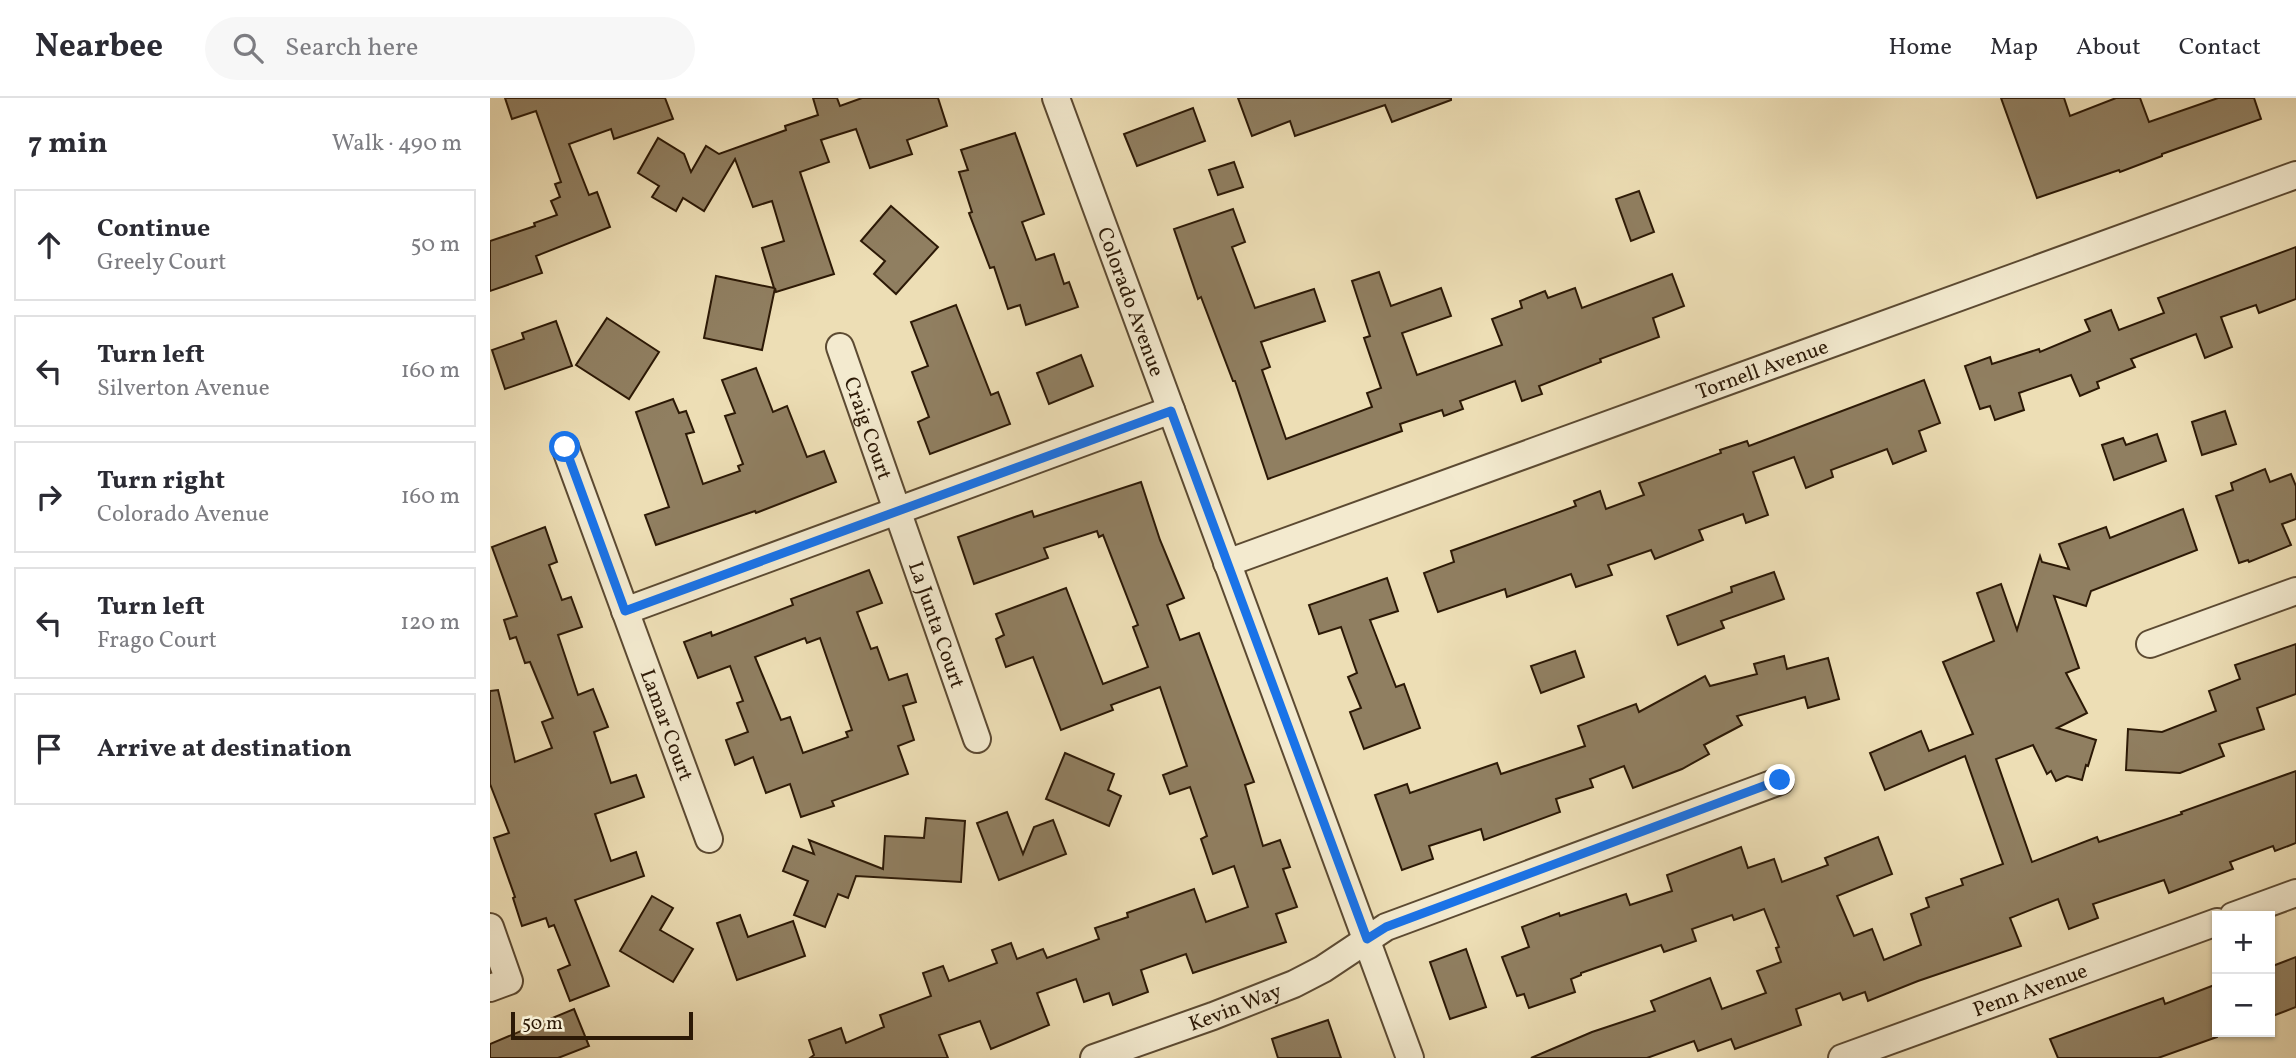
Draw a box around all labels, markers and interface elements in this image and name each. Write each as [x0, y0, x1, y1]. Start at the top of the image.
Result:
search box [205, 17, 695, 80]
text: Nearbee [35, 25, 163, 71]
icon: search [229, 29, 267, 67]
text: Search here [285, 30, 418, 66]
text: Home [1888, 31, 1952, 65]
text: Map [1990, 31, 2038, 65]
text: About [2076, 31, 2141, 65]
text: Contact [2179, 31, 2261, 65]
text: 7 min [28, 123, 108, 165]
text: Walk · 490 m [332, 128, 462, 160]
text: Continue [97, 211, 210, 247]
street label: Colorado Avenue [1089, 223, 1171, 381]
icon: ahead [30, 226, 68, 264]
text: 50 m [411, 229, 460, 261]
text: Greely Court [97, 247, 226, 279]
street label: Tornell Avenue [1692, 333, 1833, 408]
text: Turn left [97, 337, 205, 373]
icon: left [30, 352, 68, 390]
text: 160 m [401, 355, 460, 387]
text: Silverton Avenue [97, 373, 270, 405]
street label: Craig Court [836, 373, 898, 484]
route start [549, 431, 580, 462]
text: Turn right [97, 463, 225, 499]
icon: right [30, 478, 68, 516]
text: 160 m [401, 481, 460, 513]
text: Colorado Avenue [97, 499, 269, 531]
street label: La Junta Court [900, 558, 971, 692]
text: Turn left [97, 589, 205, 625]
icon: left [30, 604, 68, 642]
text: 120 m [400, 607, 460, 639]
text: Frago Court [97, 625, 217, 657]
street label: Lamar Court [632, 665, 699, 785]
icon: arrive [30, 730, 68, 768]
text: Arrive at destination [97, 731, 352, 767]
route end [1764, 764, 1795, 795]
map controls [2212, 911, 2275, 1037]
button: + [2212, 911, 2275, 974]
street label: Penn Avenue [1969, 957, 2092, 1025]
button: − [2212, 974, 2275, 1037]
street label: Kevin Way [1185, 977, 1287, 1039]
scale bar [511, 1009, 693, 1041]
text: 50 m [522, 1011, 563, 1037]

